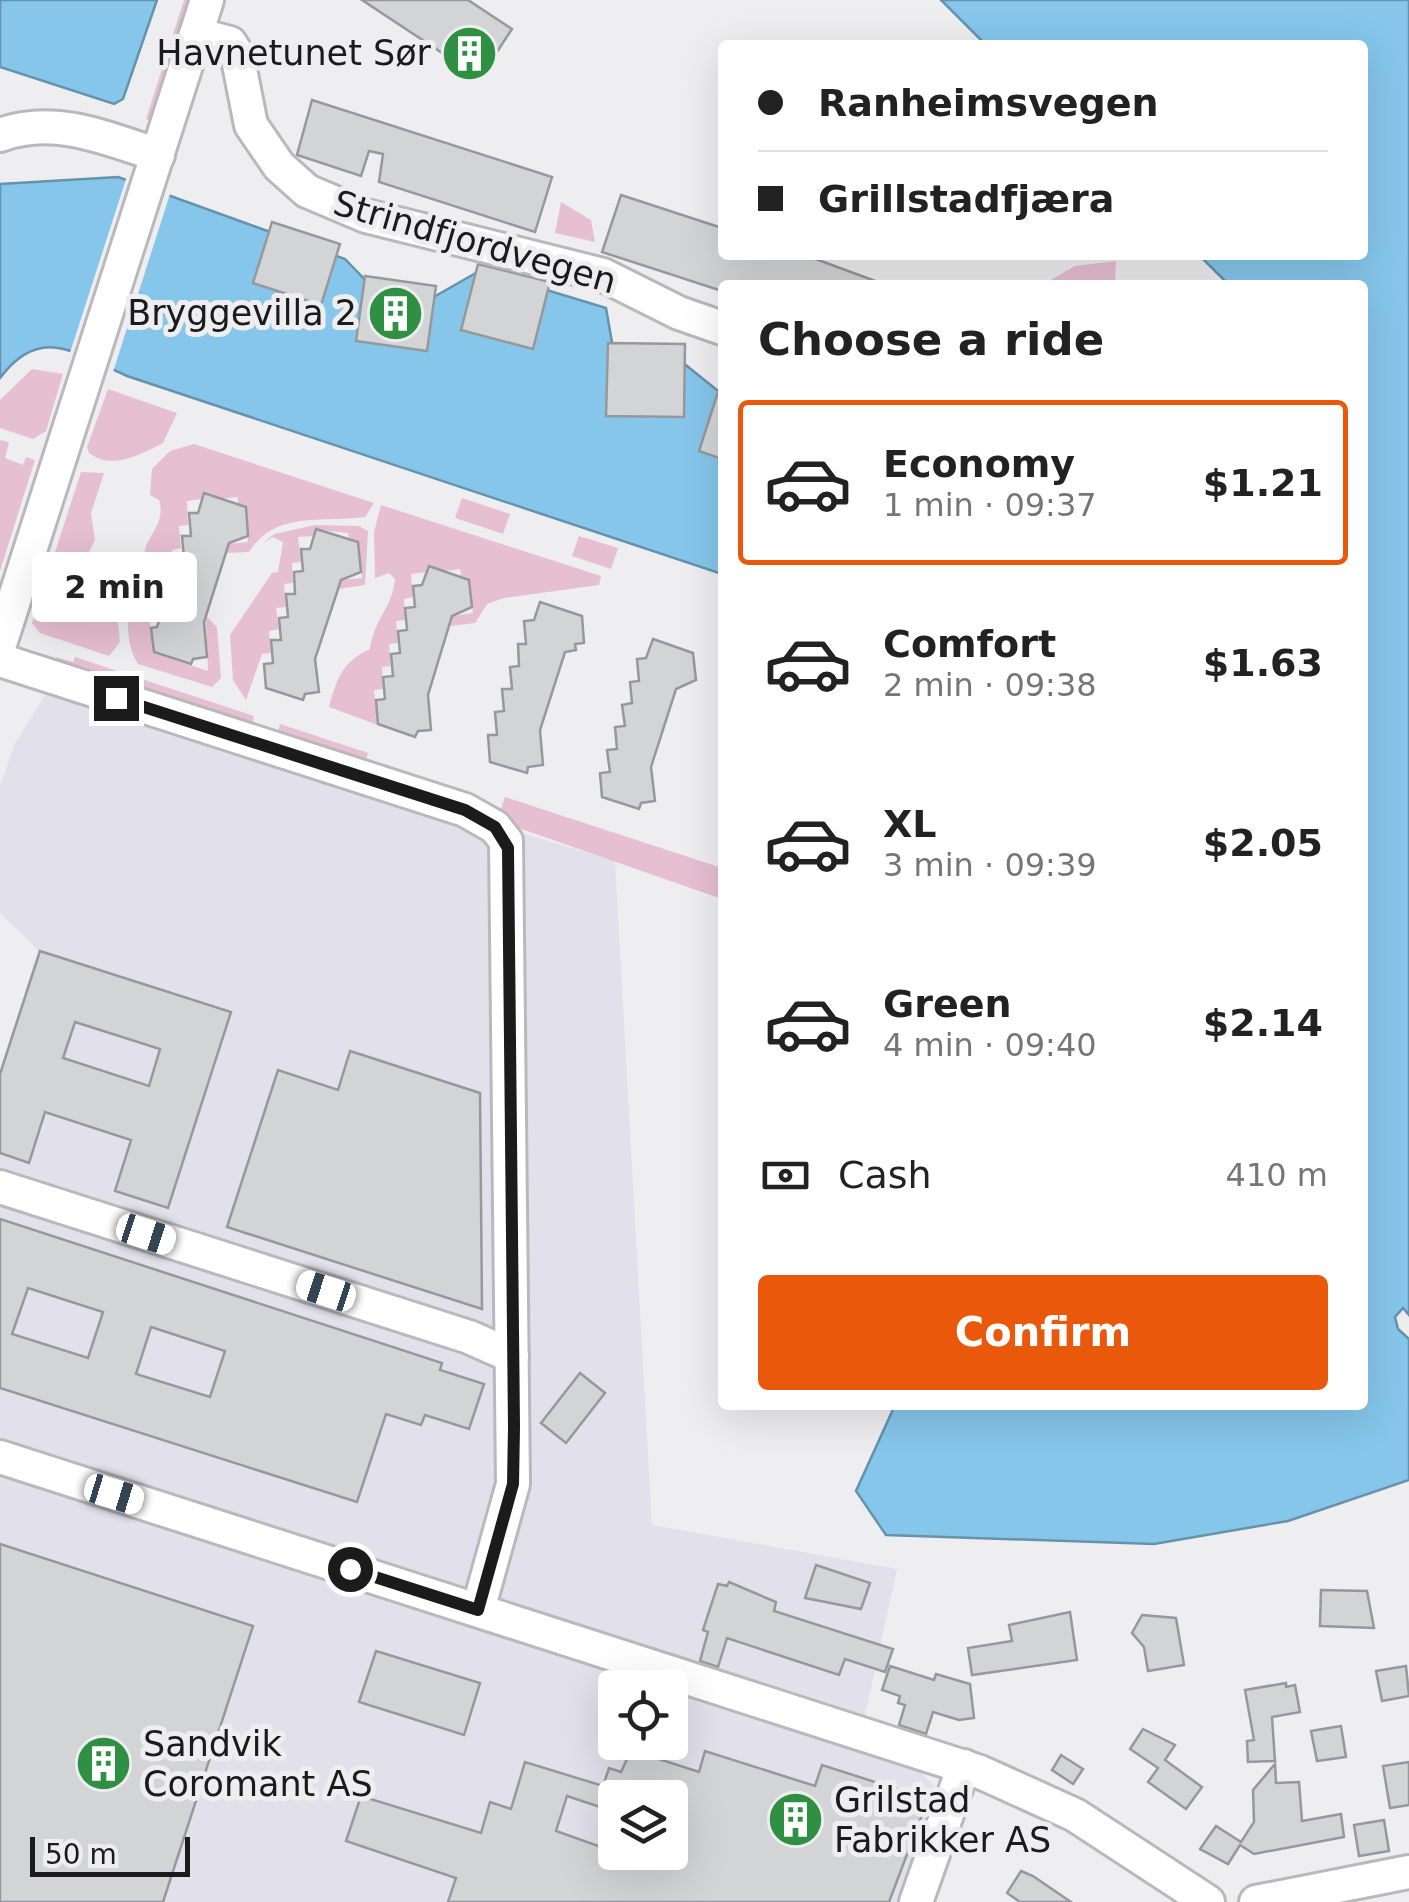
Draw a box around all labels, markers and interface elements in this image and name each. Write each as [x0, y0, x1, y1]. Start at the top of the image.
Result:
building icon: Havnetunet Sør [440, 23, 500, 83]
place label: Havnetunet Sør [156, 33, 432, 73]
text: Ranheimsvegen [818, 81, 1159, 125]
text: Grillstadfjæra [818, 177, 1114, 221]
street label: Strindfjordvegen [329, 183, 621, 301]
building icon: Bryggevilla 2 [366, 283, 426, 343]
place label: Bryggevilla 2 [127, 293, 357, 333]
text: Choose a ride [758, 313, 1104, 366]
icon: car [763, 438, 853, 528]
text: Economy [883, 442, 1075, 486]
text: $1.21 [1203, 461, 1323, 505]
text: 1 min · 09:37 [883, 486, 1097, 524]
callout: 2 min [34, 553, 198, 623]
text: 2 min [64, 568, 165, 606]
icon: car [763, 618, 853, 708]
text: Comfort [883, 622, 1056, 666]
text: $1.63 [1203, 641, 1323, 685]
text: 2 min · 09:38 [883, 666, 1097, 704]
route end [94, 676, 139, 721]
icon: car [763, 798, 853, 888]
text: XL [883, 802, 937, 846]
text: $2.05 [1203, 821, 1323, 865]
text: 3 min · 09:39 [883, 846, 1097, 884]
icon: car [763, 978, 853, 1068]
text: Green [883, 982, 1012, 1026]
text: $2.14 [1203, 1001, 1323, 1045]
text: 4 min · 09:40 [883, 1026, 1097, 1064]
icon: cash [758, 1148, 813, 1203]
text: Cash [838, 1153, 932, 1197]
text: 410 m [1226, 1156, 1328, 1194]
car [113, 1210, 179, 1258]
car [293, 1267, 359, 1315]
button: Confirm [758, 1275, 1328, 1390]
car [81, 1471, 147, 1517]
route start [328, 1547, 373, 1592]
map controls [598, 1670, 688, 1870]
button: locate [598, 1670, 688, 1760]
place label: Sandvik Coromant AS [143, 1724, 373, 1804]
building icon: Sandvik Coromant AS [74, 1734, 134, 1794]
button: layers [598, 1780, 688, 1870]
place label: Grilstad Fabrikker AS [834, 1780, 1051, 1860]
building icon: Grilstad Fabrikker AS [765, 1790, 825, 1850]
scale bar [30, 1832, 190, 1876]
text: 50 m [45, 1838, 117, 1871]

